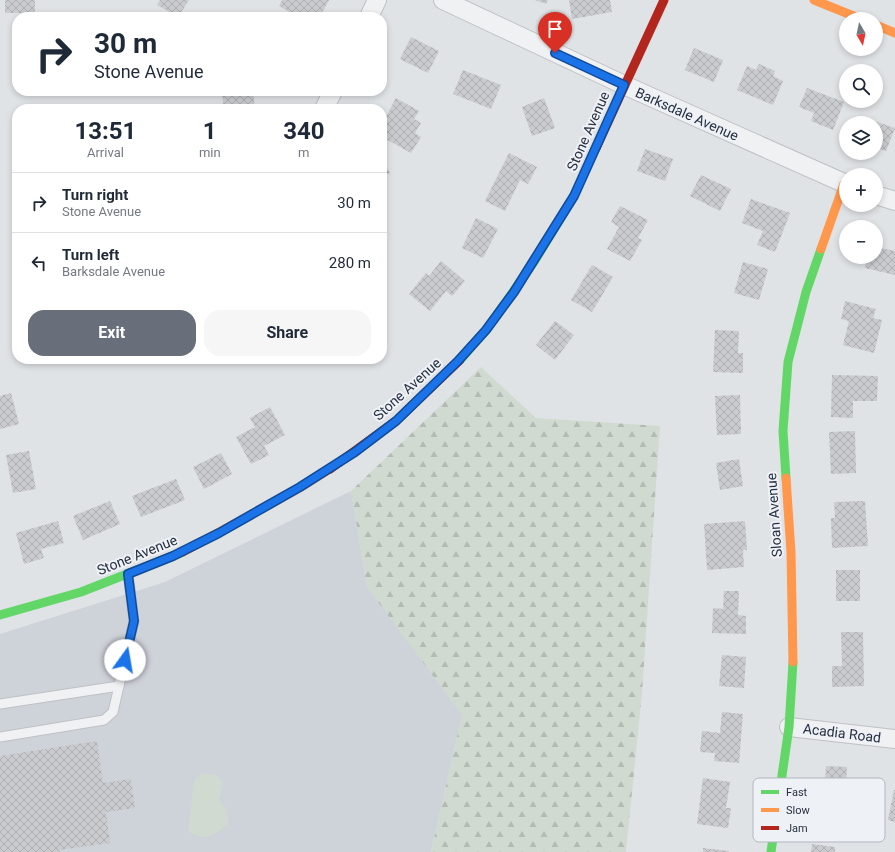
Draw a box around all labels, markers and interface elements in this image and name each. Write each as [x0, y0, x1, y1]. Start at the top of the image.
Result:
pin [538, 12, 572, 53]
north arrow [839, 12, 883, 56]
map controls [839, 12, 883, 264]
icon: arrive [544, 18, 566, 40]
text: 30 m [94, 27, 157, 60]
icon: right [28, 28, 80, 80]
text: Stone Avenue [94, 61, 203, 82]
button: search [839, 64, 883, 108]
street label: Barksdale Avenue [633, 84, 741, 144]
street label: Stone Avenue [563, 89, 613, 173]
button: layers [839, 116, 883, 160]
text: 13:51 [75, 117, 136, 145]
text: 1 [203, 117, 217, 145]
text: 340 [283, 117, 324, 145]
text: Arrival [87, 145, 124, 160]
text: min [199, 145, 221, 160]
text: m [298, 145, 310, 160]
button: + [839, 168, 883, 212]
text: Turn right [62, 186, 128, 204]
icon: right [28, 192, 50, 214]
text: 30 m [337, 194, 371, 212]
text: Stone Avenue [62, 204, 141, 219]
button: − [839, 220, 883, 264]
text: Turn left [62, 246, 119, 264]
icon: left [28, 252, 50, 274]
text: 280 m [329, 254, 371, 272]
text: Barksdale Avenue [62, 264, 165, 279]
button: Exit [28, 310, 196, 356]
button: Share [204, 310, 371, 356]
street label: Stone Avenue [370, 355, 444, 423]
street label: Sloan Avenue [763, 472, 785, 558]
street label: Stone Avenue [95, 532, 179, 578]
position arrow [104, 639, 146, 681]
street label: Acadia Road [802, 720, 882, 746]
legend [753, 778, 885, 842]
text: Fast [786, 786, 808, 799]
text: Slow [786, 804, 810, 817]
text: Jam [786, 822, 808, 835]

